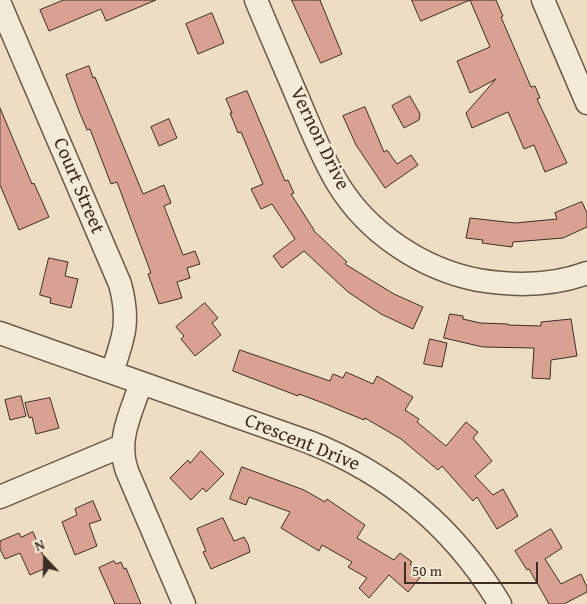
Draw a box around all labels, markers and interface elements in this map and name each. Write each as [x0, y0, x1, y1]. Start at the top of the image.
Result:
street label: Vernon Drive [284, 84, 354, 194]
street label: Court Street [47, 134, 109, 238]
street label: Crescent Drive [241, 409, 363, 477]
north arrow [20, 534, 70, 584]
text: N [32, 534, 48, 556]
scale bar [407, 552, 541, 584]
text: 50 m [412, 560, 442, 581]

